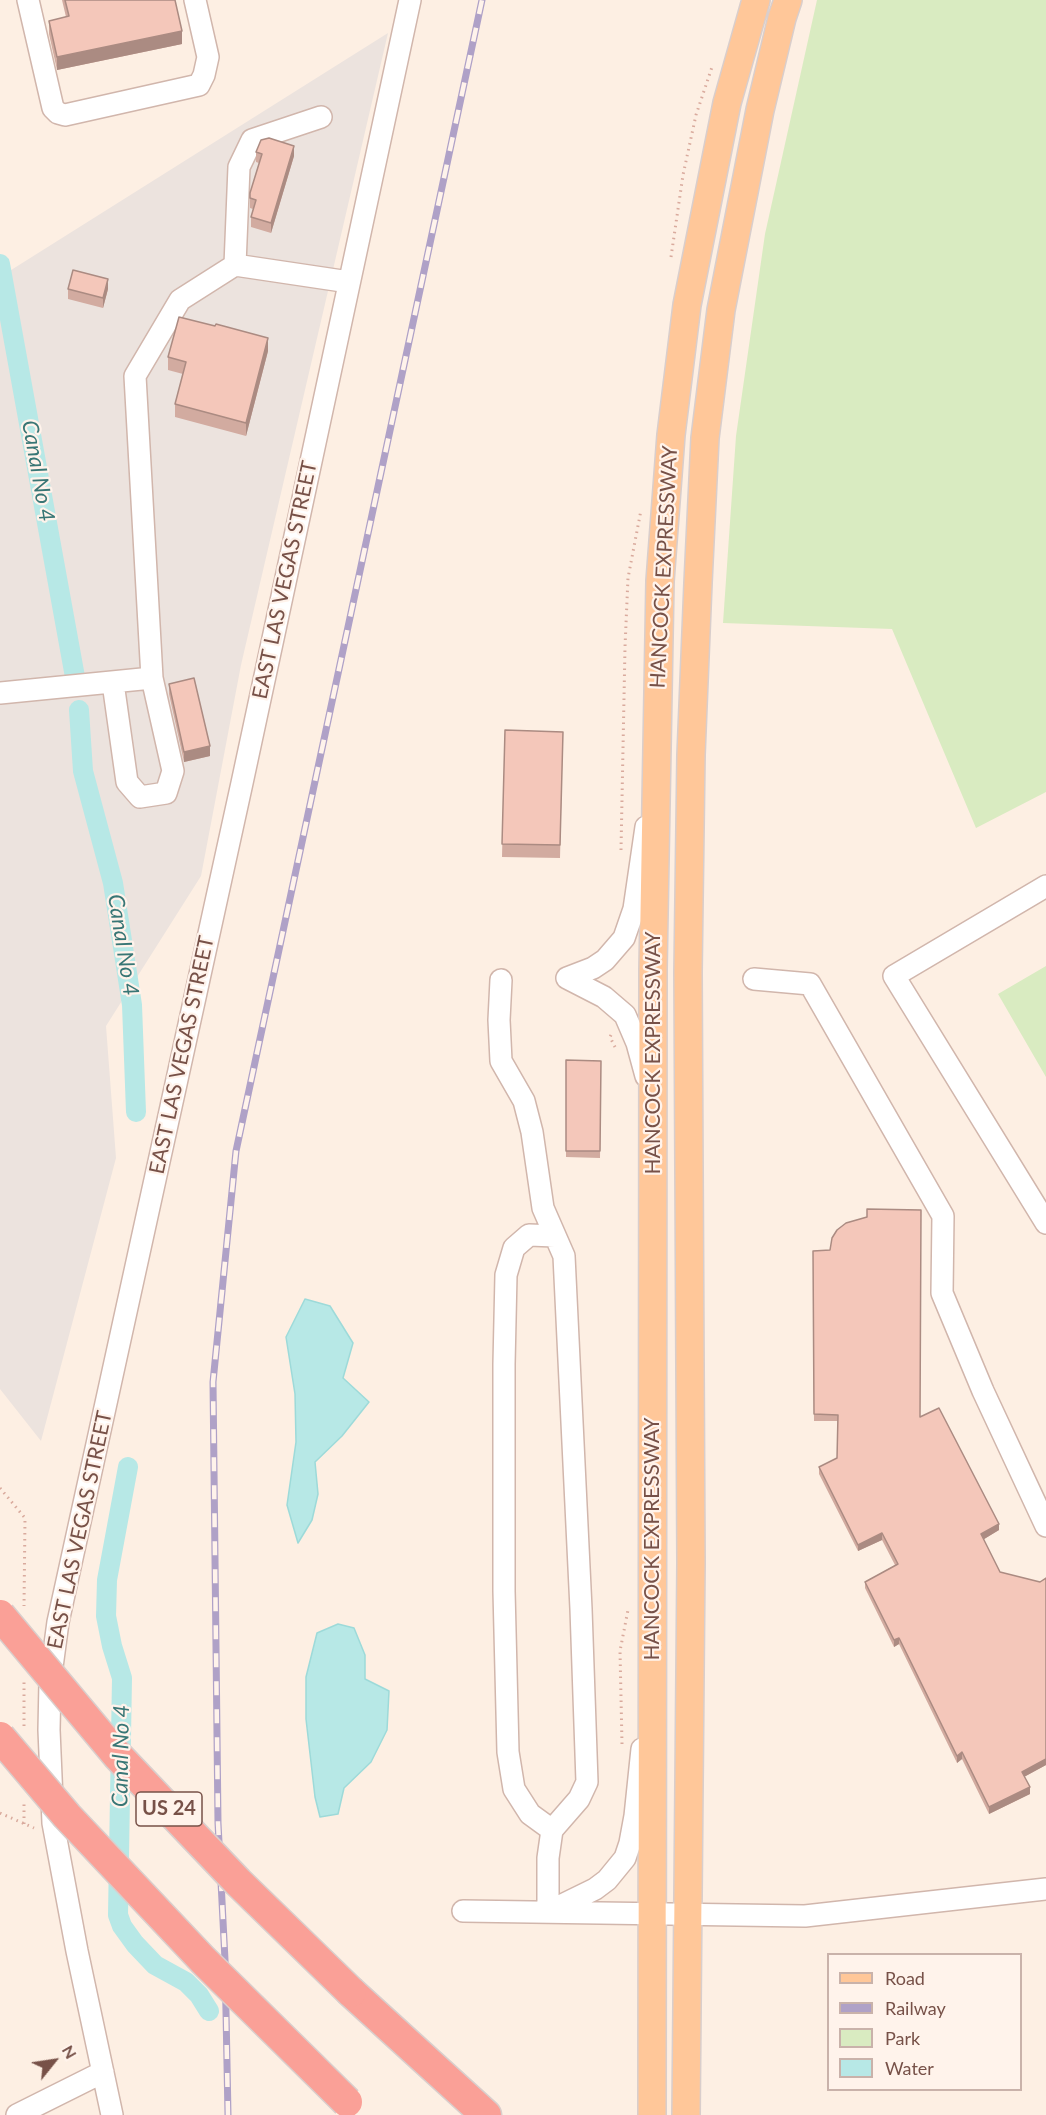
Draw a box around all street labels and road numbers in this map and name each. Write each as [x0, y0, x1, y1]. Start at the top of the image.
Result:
street label: HANCOCK EXPRESSWAY [645, 445, 683, 689]
street label: EAST LAS VEGAS STREET [247, 458, 323, 702]
street label: HANCOCK EXPRESSWAY [640, 931, 666, 1175]
street label: EAST LAS VEGAS STREET [144, 933, 220, 1177]
street label: EAST LAS VEGAS STREET [42, 1408, 118, 1652]
street label: HANCOCK EXPRESSWAY [639, 1417, 665, 1661]
road number: US 24 [136, 1792, 202, 1826]

